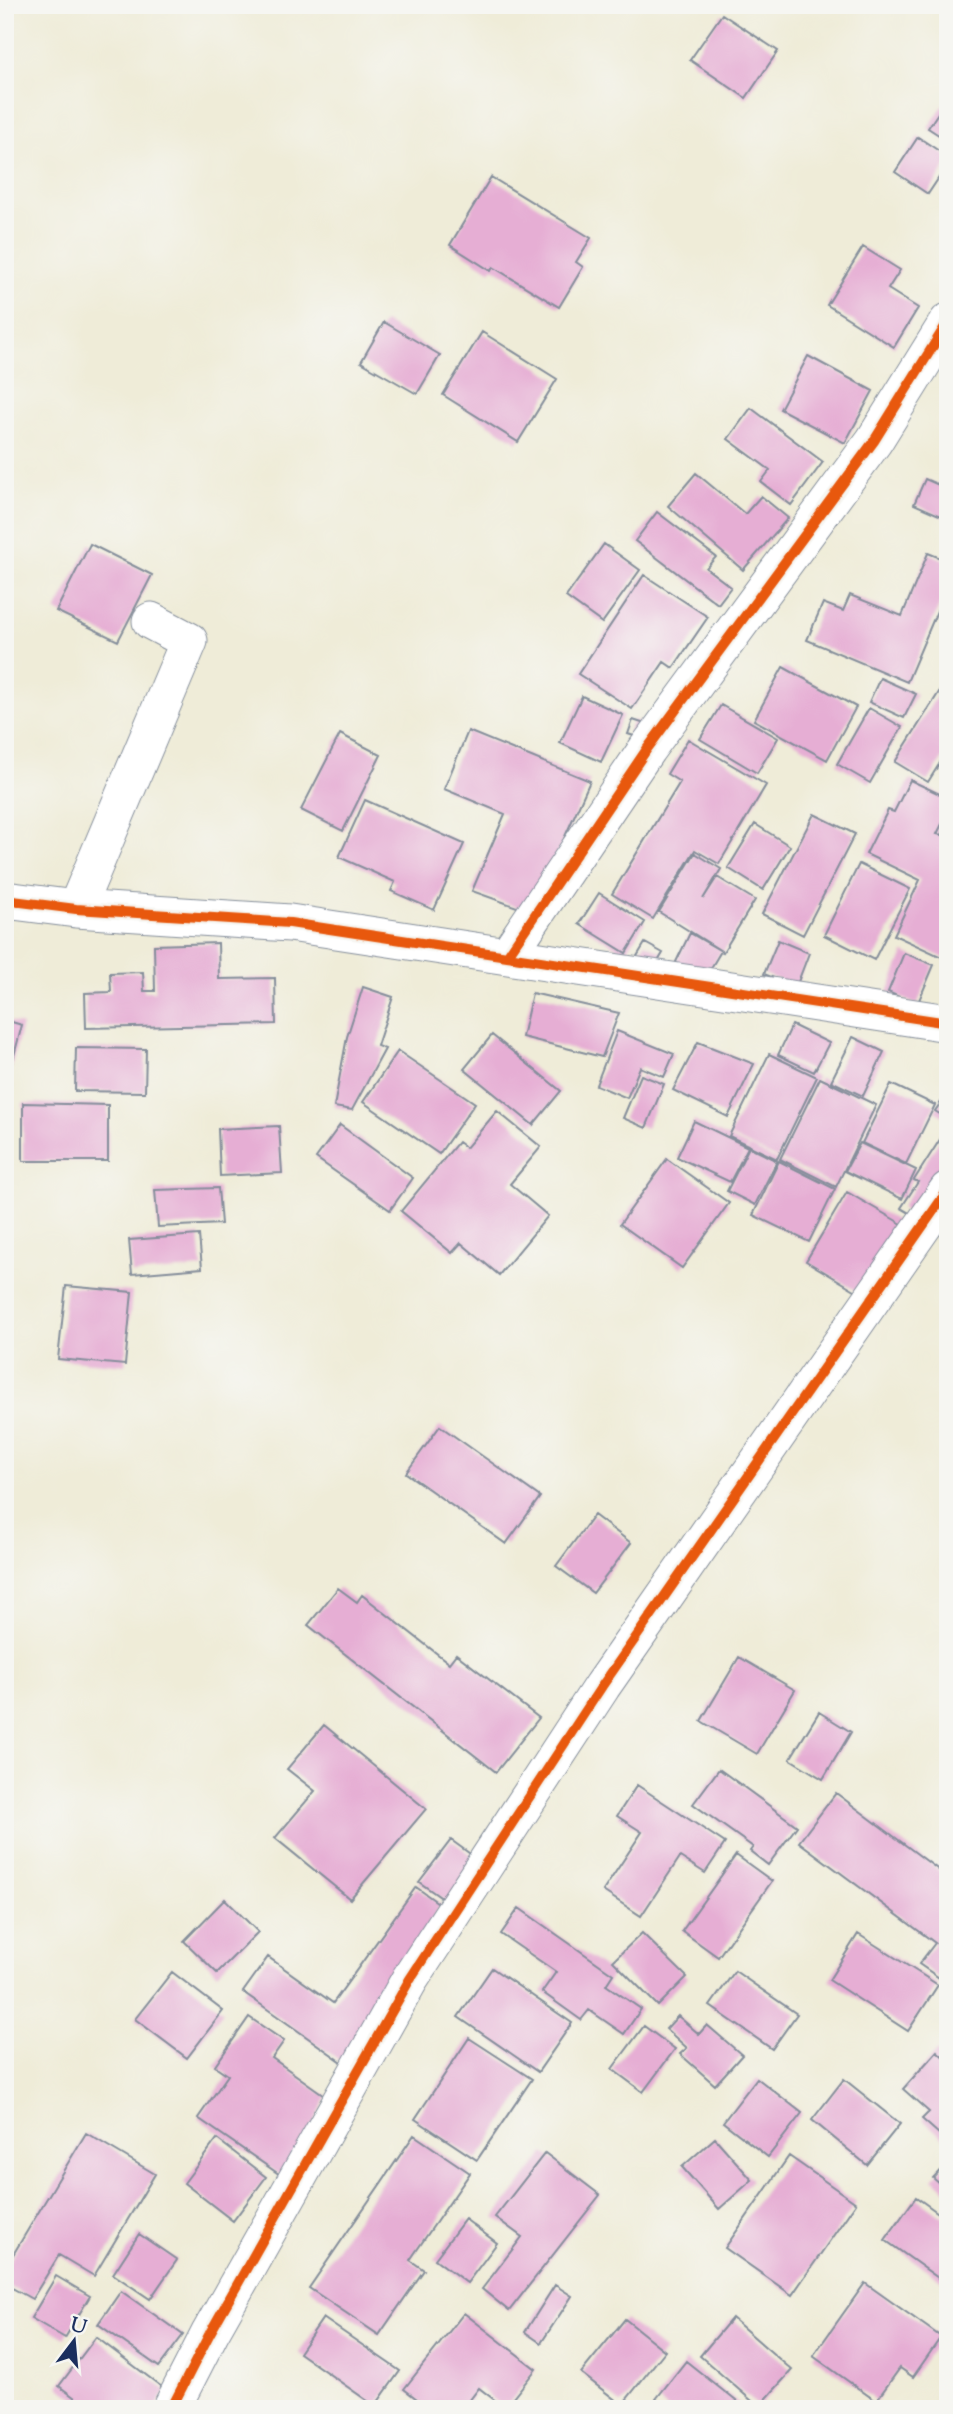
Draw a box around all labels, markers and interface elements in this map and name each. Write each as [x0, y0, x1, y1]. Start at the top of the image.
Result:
north arrow [38, 2306, 108, 2376]
text: U [67, 2312, 90, 2342]

